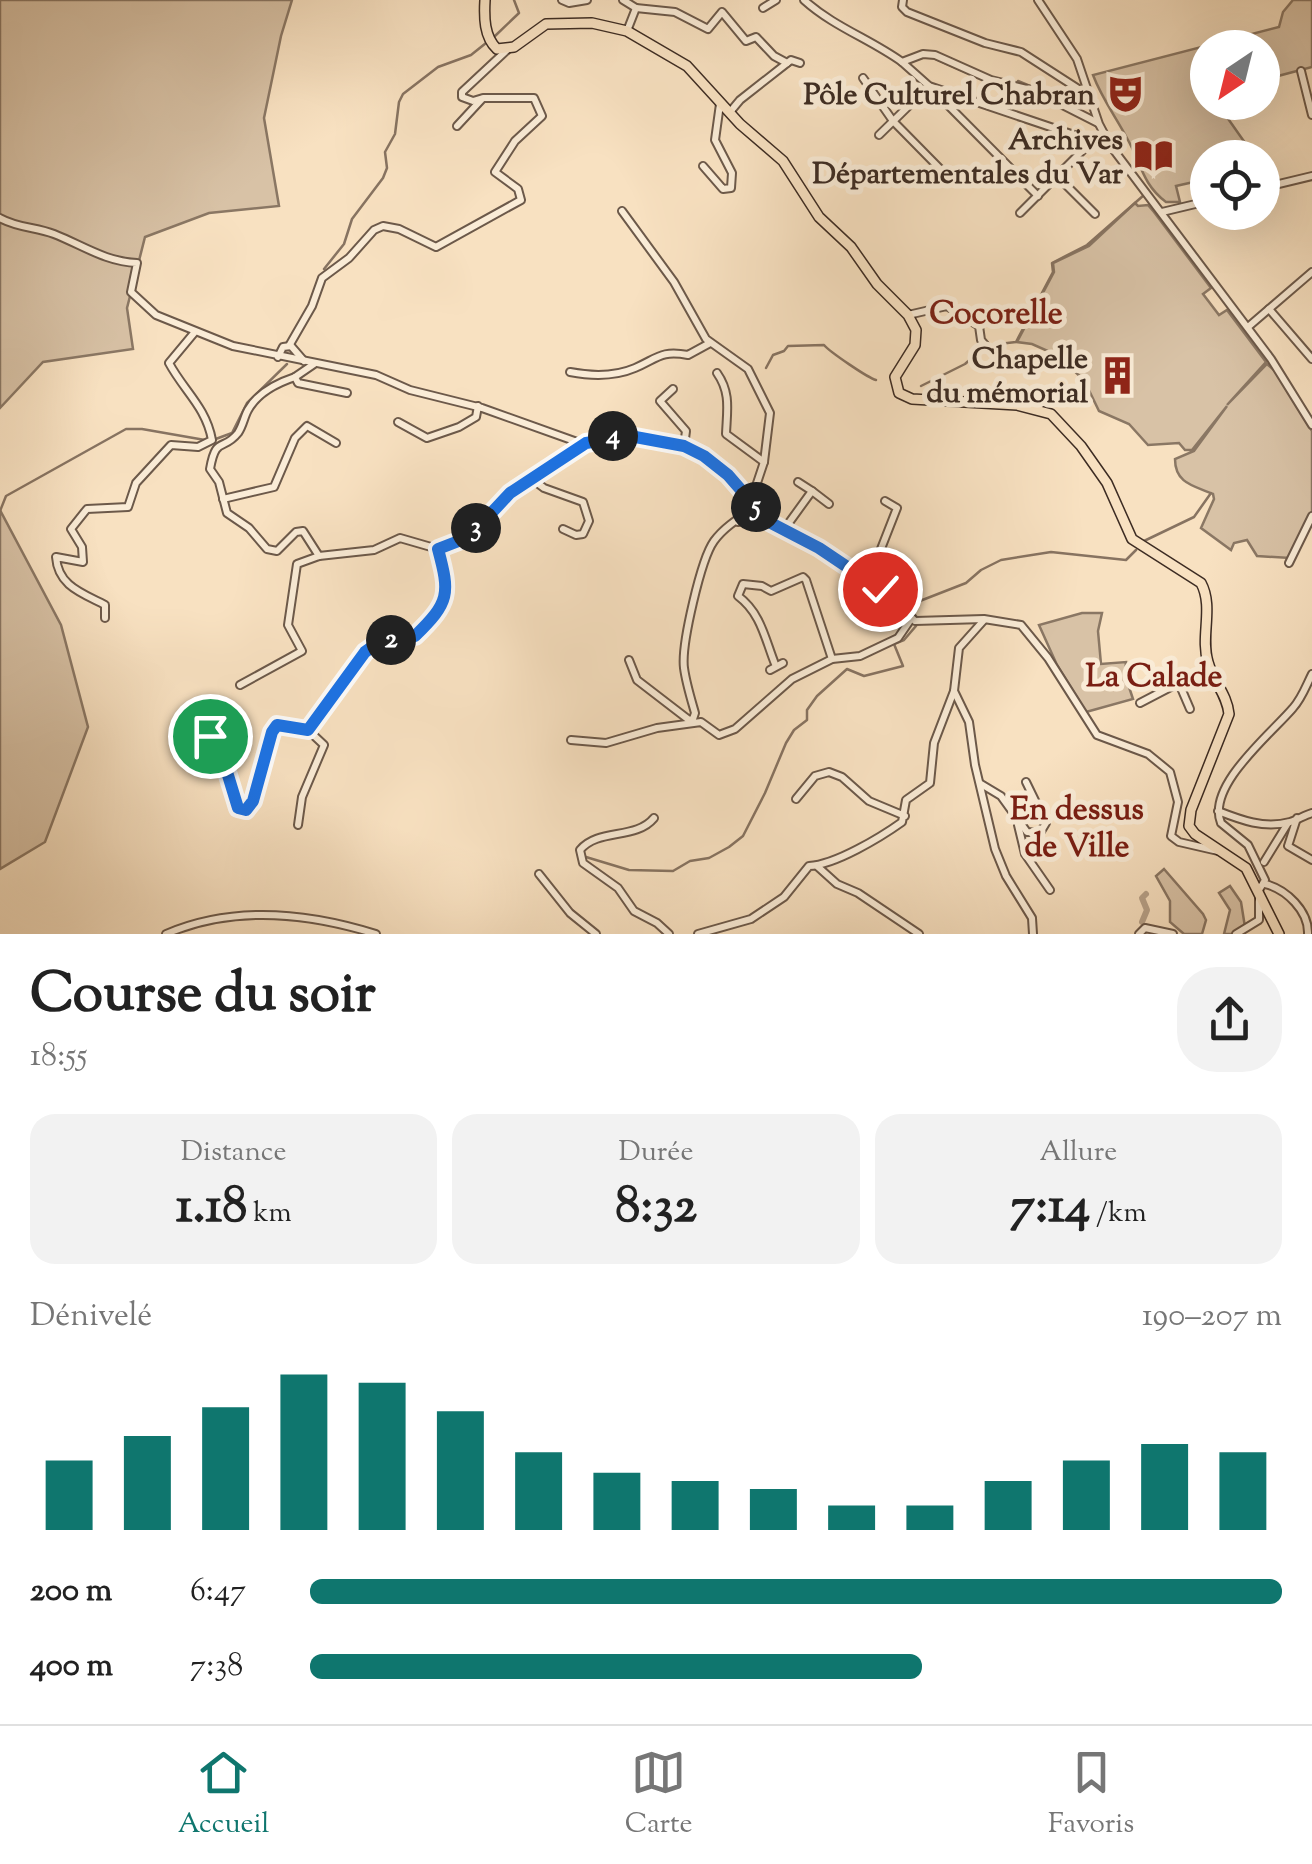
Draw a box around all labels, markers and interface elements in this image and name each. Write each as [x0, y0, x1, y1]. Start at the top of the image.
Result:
north arrow [1190, 30, 1280, 120]
map controls [1190, 30, 1280, 230]
theatre icon: Pôle Culturel Chabran [1104, 73, 1146, 115]
place label: Pôle Culturel Chabran [804, 75, 1095, 118]
place label: Archives Départementales du Var [812, 120, 1124, 197]
library icon: Archives Départementales du Var [1132, 135, 1174, 177]
button: locate [1190, 140, 1280, 230]
district label: Cocorelle [929, 292, 1063, 338]
place label: Chapelle du mémorial [926, 339, 1089, 416]
building icon: Chapelle du mémorial [1097, 354, 1139, 396]
pin: 4 [588, 411, 638, 461]
text: 4 [606, 416, 620, 456]
pin: 5 [731, 482, 781, 532]
text: 5 [751, 487, 761, 527]
pin: 3 [451, 503, 501, 553]
text: 3 [470, 508, 482, 548]
pin [838, 547, 923, 632]
icon: check [853, 562, 908, 617]
pin: 2 [366, 615, 416, 665]
text: 2 [384, 620, 398, 660]
district label: La Calade [1086, 655, 1223, 701]
pin [168, 694, 253, 779]
icon: arrive [183, 709, 238, 764]
district label: En dessus de Ville [1010, 788, 1144, 871]
text: Course du soir [30, 957, 376, 1036]
button: share [1177, 967, 1282, 1072]
text: 18:55 [30, 1034, 87, 1080]
text: Distance [181, 1133, 286, 1173]
text: Durée [619, 1133, 693, 1173]
text: Allure [1039, 1133, 1117, 1173]
text: 1.18 [176, 1173, 247, 1245]
text: 8:32 [615, 1173, 697, 1245]
text: 7:14 [1010, 1173, 1090, 1245]
text: km [247, 1194, 292, 1234]
text: /km [1090, 1194, 1147, 1234]
text: Dénivelé [30, 1294, 152, 1340]
text: 190–207 m [1142, 1294, 1282, 1340]
text: 200 m [30, 1569, 112, 1615]
text: 6:47 [190, 1569, 246, 1615]
text: 400 m [30, 1644, 113, 1690]
text: 7:38 [190, 1644, 243, 1690]
tab: Accueil [178, 1745, 269, 1845]
tab: Carte [625, 1745, 693, 1845]
tab: Favoris [1048, 1745, 1134, 1845]

